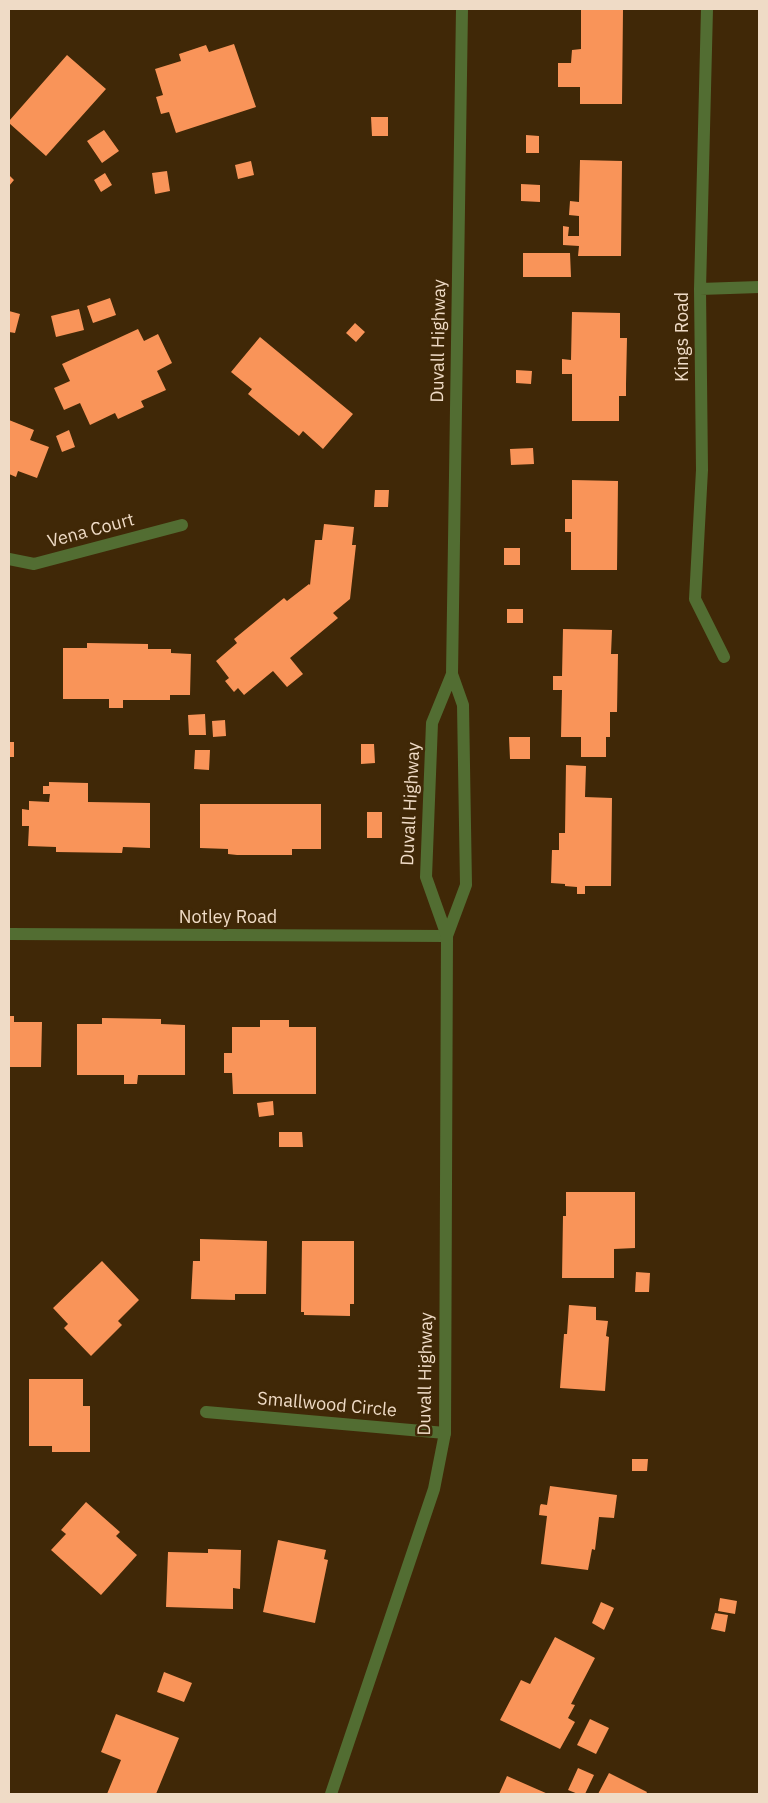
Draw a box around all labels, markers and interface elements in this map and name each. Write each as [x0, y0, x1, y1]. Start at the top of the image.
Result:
street label: Duvall Highway [427, 279, 451, 403]
street label: Kings Road [672, 292, 694, 382]
street label: Vena Court [45, 509, 137, 553]
street label: Duvall Highway [397, 742, 425, 866]
street label: Notley Road [179, 907, 277, 929]
street label: Duvall Highway [414, 1312, 438, 1436]
street label: Smallwood Circle [256, 1388, 398, 1422]

